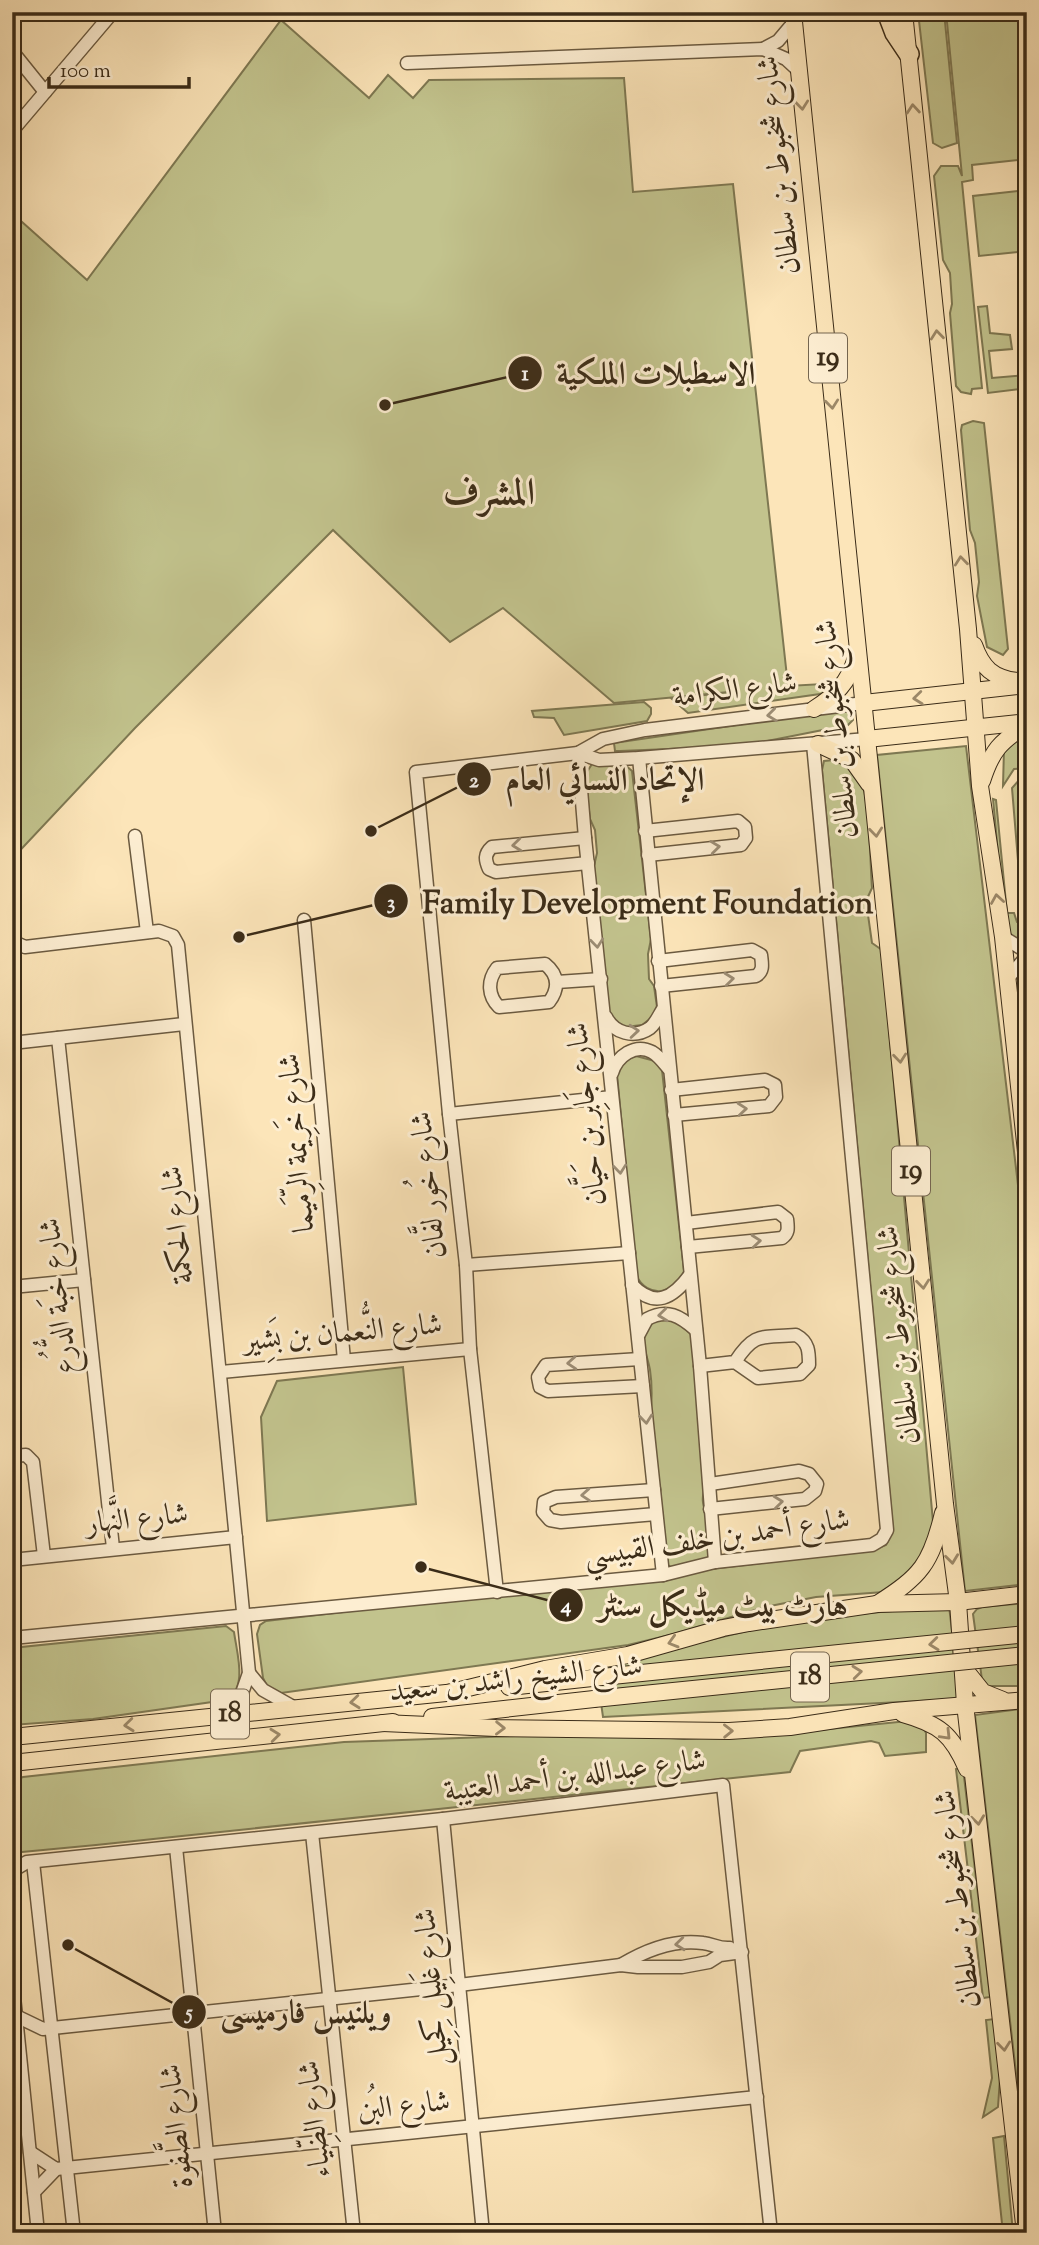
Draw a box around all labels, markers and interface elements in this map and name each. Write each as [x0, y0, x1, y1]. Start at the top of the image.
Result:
scale bar [49, 46, 189, 90]
street label: شارع شخبوط بن سلطان [747, 53, 814, 276]
text: 100 m [60, 57, 111, 87]
one-way arrow [794, 99, 809, 110]
one-way arrow [906, 103, 921, 114]
one-way arrow [930, 329, 945, 341]
road number: 19 [809, 334, 847, 382]
callout: الاسطبلات الملكية [507, 346, 769, 399]
text: الاسطبلات الملكية [557, 353, 755, 399]
text: 1 [521, 360, 529, 390]
one-way arrow [825, 398, 840, 410]
district label: المشرف [443, 468, 535, 522]
one-way arrow [954, 556, 969, 567]
street label: شارع شخبوط بن سلطان [805, 617, 872, 840]
street label: شارع الكرامة [670, 662, 800, 721]
one-way arrow [912, 690, 924, 705]
one-way arrow [766, 707, 777, 722]
callout: الإتحاد النسائي العام [457, 753, 719, 806]
text: الإتحاد النسائي العام [506, 759, 704, 807]
text: 2 [469, 767, 479, 797]
one-way arrow [869, 826, 884, 837]
one-way arrow [512, 837, 523, 852]
one-way arrow [710, 840, 721, 855]
callout: Family Development Foundation [374, 875, 888, 928]
text: Family Development Foundation [423, 882, 873, 928]
text: 3 [387, 889, 395, 919]
one-way arrow [990, 893, 1005, 905]
one-way arrow [589, 937, 604, 948]
one-way arrow [723, 971, 735, 986]
street label: شارع جَابِر بن حَيَّان [551, 1020, 620, 1208]
one-way arrow [629, 1024, 640, 1039]
street label: شارع خَرِيمة الرِّمَيما [266, 1052, 328, 1235]
one-way arrow [892, 1052, 907, 1064]
one-way arrow [736, 1101, 748, 1116]
street label: شارع خُور لفَّان [394, 1109, 460, 1261]
road number: 19 [892, 1146, 930, 1196]
street label: شارع الحكمة [151, 1164, 208, 1286]
one-way arrow [612, 1164, 627, 1175]
street label: شارع خبَة الدُّرُع [20, 1216, 90, 1377]
street label: شارع شخبوط بن سلطان [867, 1223, 934, 1446]
one-way arrow [750, 1234, 761, 1249]
one-way arrow [915, 1278, 930, 1290]
street label: شارع النُّعمان بن بَشِير [238, 1294, 444, 1365]
one-way arrow [657, 1308, 669, 1323]
one-way arrow [566, 1356, 577, 1371]
one-way arrow [639, 1414, 654, 1425]
street label: شارع النَّهار [80, 1487, 190, 1548]
one-way arrow [580, 1487, 591, 1502]
one-way arrow [772, 1494, 784, 1509]
street label: شارع أحمد بن خلف القبيسي [581, 1497, 853, 1583]
one-way arrow [945, 1553, 960, 1565]
callout: ہارٹ بیٹ میڈیکل سنٹر [549, 1579, 861, 1632]
text: ہارٹ بیٹ میڈیکل سنٹر [594, 1585, 848, 1631]
text: 4 [560, 1592, 572, 1622]
one-way arrow [667, 1634, 679, 1649]
one-way arrow [929, 1636, 940, 1651]
street label: شارع الشيخ راشد بن سعيد [387, 1645, 645, 1718]
road number: 18 [791, 1652, 829, 1702]
one-way arrow [851, 1665, 863, 1680]
road number: 18 [211, 1690, 249, 1738]
one-way arrow [349, 1694, 360, 1709]
one-way arrow [123, 1717, 135, 1732]
one-way arrow [495, 1721, 506, 1736]
one-way arrow [723, 1723, 734, 1739]
one-way arrow [269, 1727, 281, 1742]
one-way arrow [937, 1727, 950, 1740]
street label: شارع عبدالله بن أحمد العتيبة [441, 1738, 708, 1815]
street label: شارع شخبوط بن سلطان [924, 1787, 995, 2011]
one-way arrow [971, 1814, 986, 1826]
street label: شارع غَلِيل كِحِيل [402, 1906, 462, 2068]
one-way arrow [674, 1936, 685, 1951]
callout: ویلنیس فارمیسی [172, 1985, 406, 2038]
text: ویلنیس فارمیسی [220, 1992, 392, 2038]
text: 5 [183, 1999, 193, 2029]
one-way arrow [996, 2041, 1011, 2052]
street label: شارع الضِّياء [287, 2058, 345, 2180]
street label: شارع الصَّفوة [144, 2062, 207, 2191]
street label: شارع البُن [355, 2075, 453, 2134]

